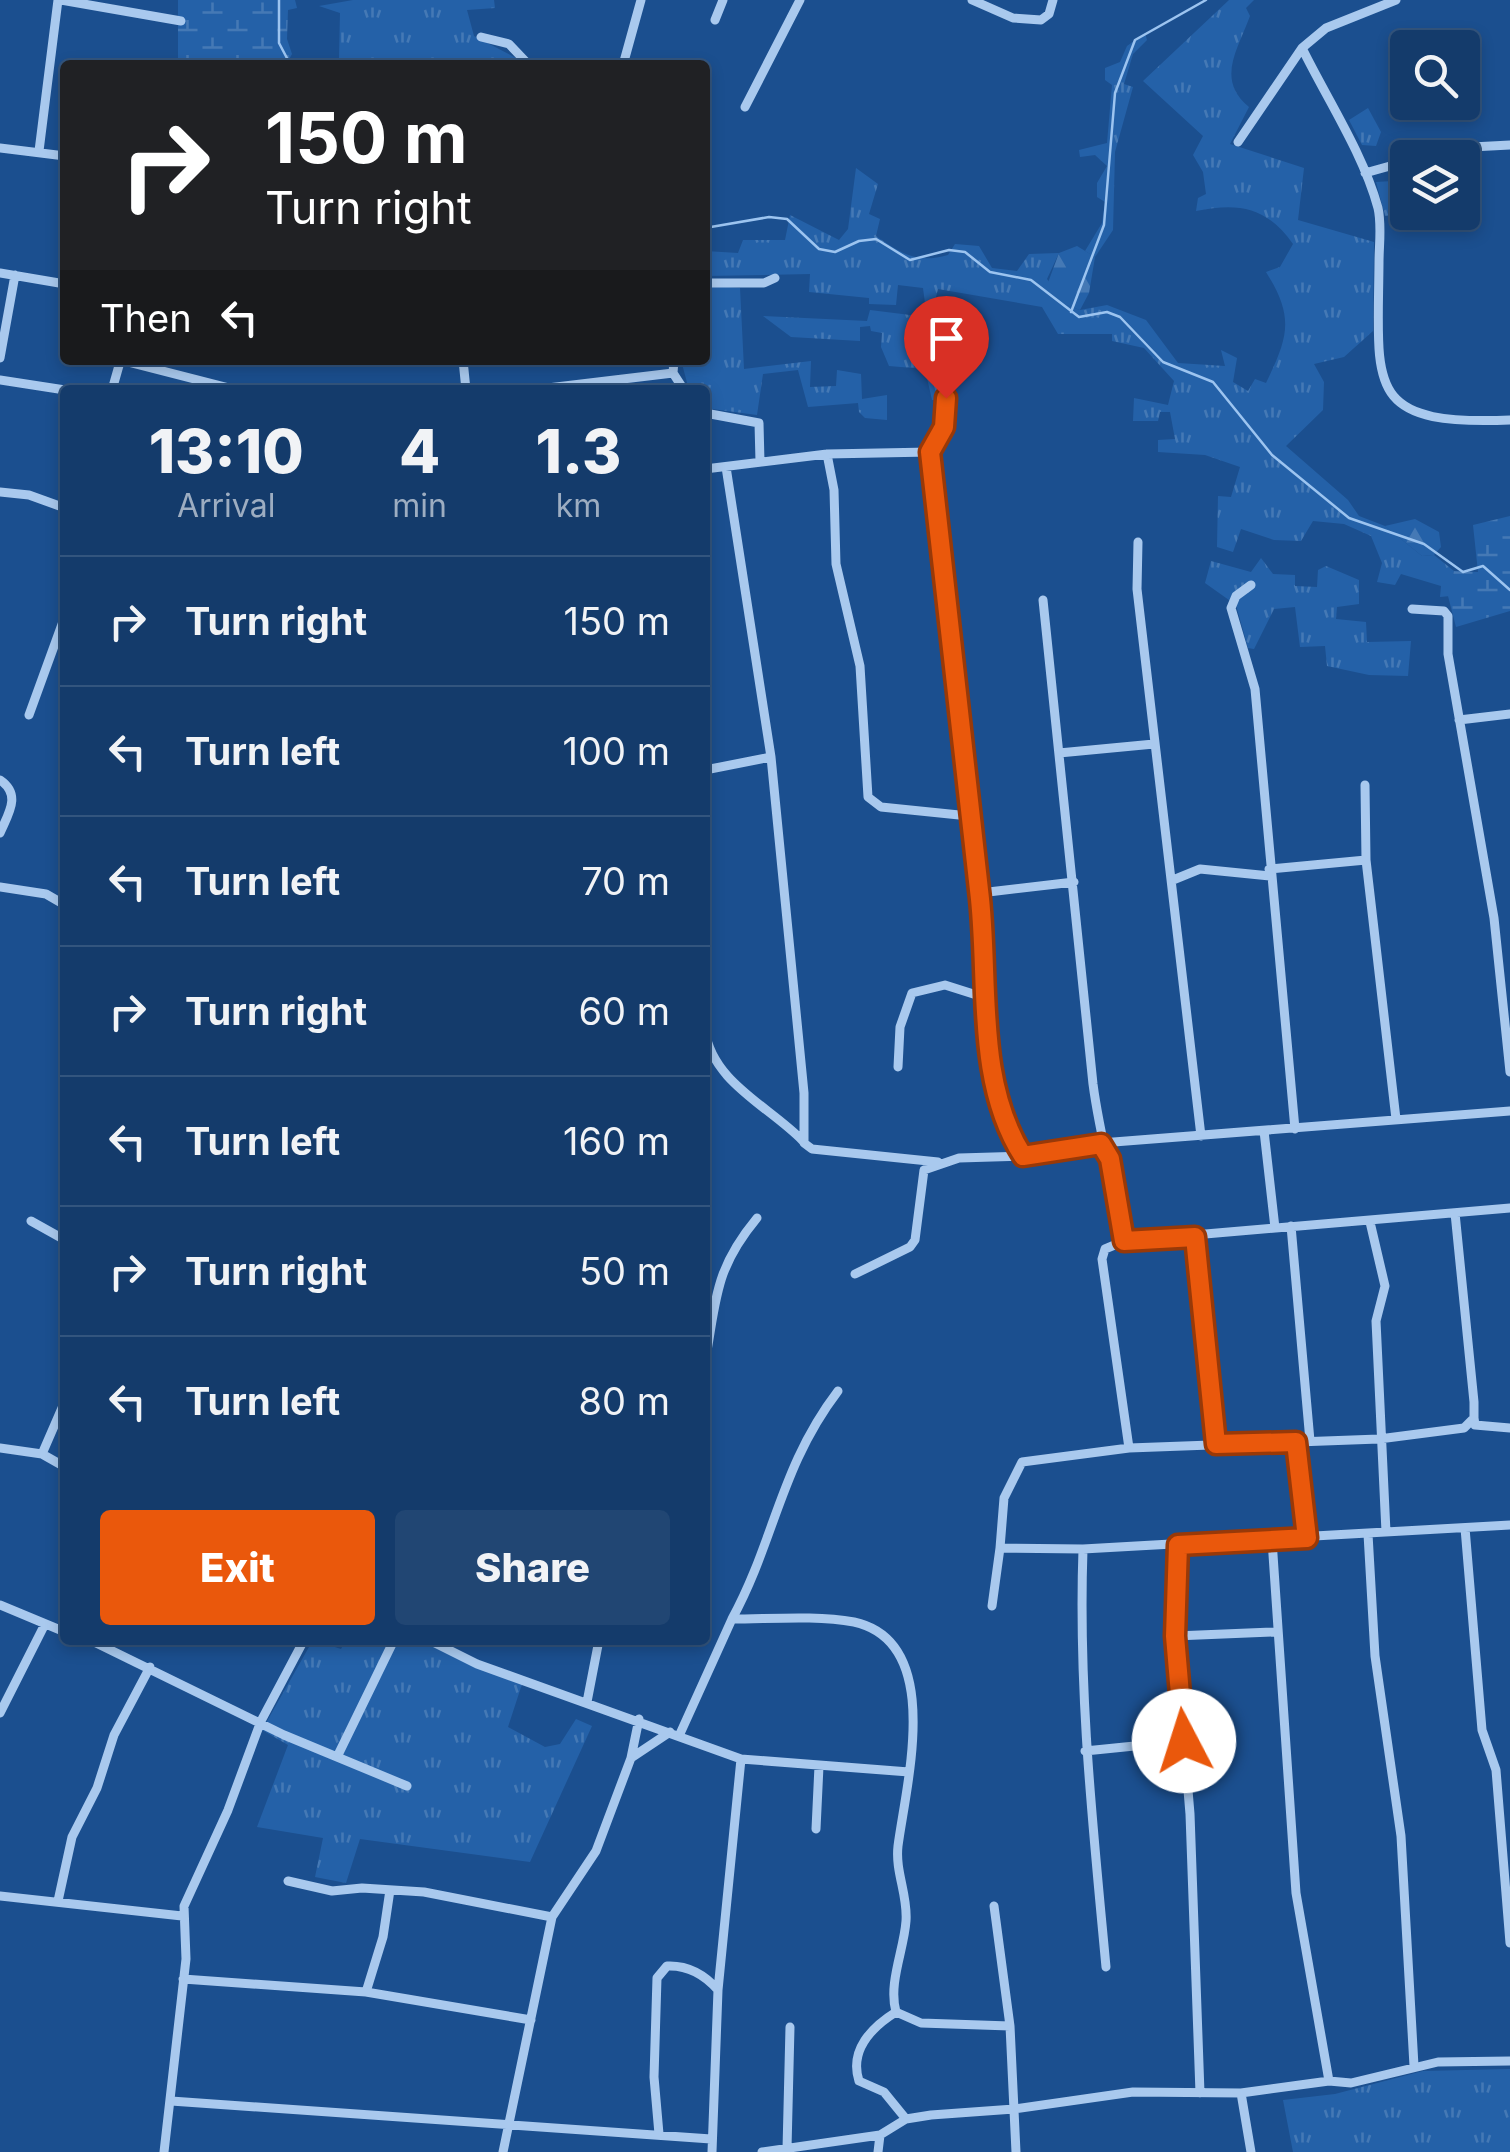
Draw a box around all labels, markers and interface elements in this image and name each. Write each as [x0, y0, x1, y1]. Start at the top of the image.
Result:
map controls [1390, 30, 1480, 230]
button: search [1390, 30, 1480, 120]
text: 150 m [265, 95, 468, 180]
icon: right [100, 100, 230, 230]
button: layers [1390, 140, 1480, 230]
text: Turn right [265, 180, 472, 235]
icon: left [212, 290, 267, 345]
text: Then [100, 295, 192, 341]
pin [904, 296, 989, 399]
icon: arrive [919, 311, 974, 366]
text: 13:10 [149, 415, 304, 487]
text: 4 [399, 415, 440, 487]
text: 1.3 [536, 415, 621, 487]
text: Arrival [177, 486, 275, 525]
text: min [392, 486, 447, 525]
text: km [556, 486, 601, 525]
icon: right [100, 594, 155, 649]
text: Turn right [185, 598, 367, 644]
text: 150 m [563, 598, 670, 644]
icon: left [100, 724, 155, 779]
text: Turn left [185, 728, 340, 774]
text: 100 m [563, 728, 670, 774]
icon: left [100, 854, 155, 909]
text: Turn left [185, 858, 340, 904]
text: 70 m [581, 858, 670, 904]
icon: right [100, 984, 155, 1039]
text: Turn right [185, 988, 367, 1034]
text: 60 m [578, 988, 670, 1034]
icon: left [100, 1114, 155, 1169]
text: Turn left [185, 1118, 340, 1164]
text: 160 m [563, 1118, 670, 1164]
icon: right [100, 1244, 155, 1299]
text: Turn right [185, 1248, 367, 1294]
text: 50 m [579, 1248, 670, 1294]
icon: left [100, 1374, 155, 1429]
text: Turn left [185, 1378, 340, 1424]
text: 80 m [579, 1378, 670, 1424]
button: Exit [100, 1510, 375, 1625]
button: Share [395, 1510, 670, 1625]
position arrow [1132, 1689, 1236, 1793]

